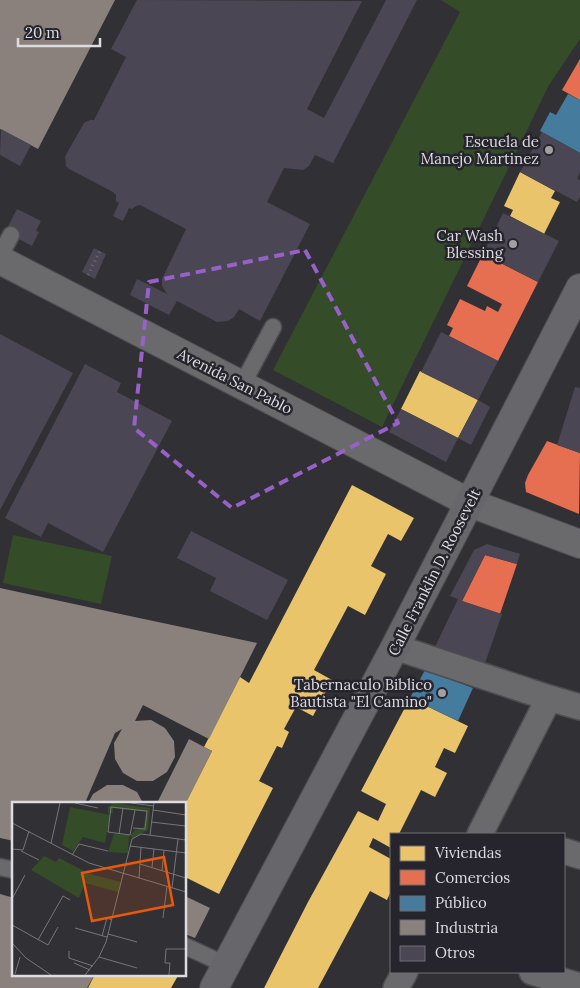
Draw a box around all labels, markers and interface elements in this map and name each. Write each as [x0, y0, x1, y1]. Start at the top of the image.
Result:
scale bar [18, 15, 100, 47]
text: 20 m [25, 23, 60, 42]
place label: Escuela de Manejo Martinez [421, 132, 539, 168]
marker: Escuela de Manejo Martinez [543, 144, 555, 156]
place label: Car Wash Blessing [436, 226, 504, 262]
marker: Car Wash Blessing [507, 238, 519, 250]
street label: Avenida San Pablo [174, 343, 296, 418]
street label: Calle Franklin D. Roosevelt [384, 485, 485, 659]
place label: Tabernaculo Biblico Bautista "El Camino" [290, 675, 432, 711]
marker: Tabernaculo Biblico Bautista "El Camino" [436, 687, 448, 699]
inset map [12, 802, 186, 976]
legend [390, 833, 565, 973]
text: Viviendas [434, 843, 502, 862]
text: Comercios [435, 868, 510, 887]
text: Público [435, 893, 487, 912]
text: Industria [435, 918, 498, 937]
text: Otros [435, 943, 475, 962]

